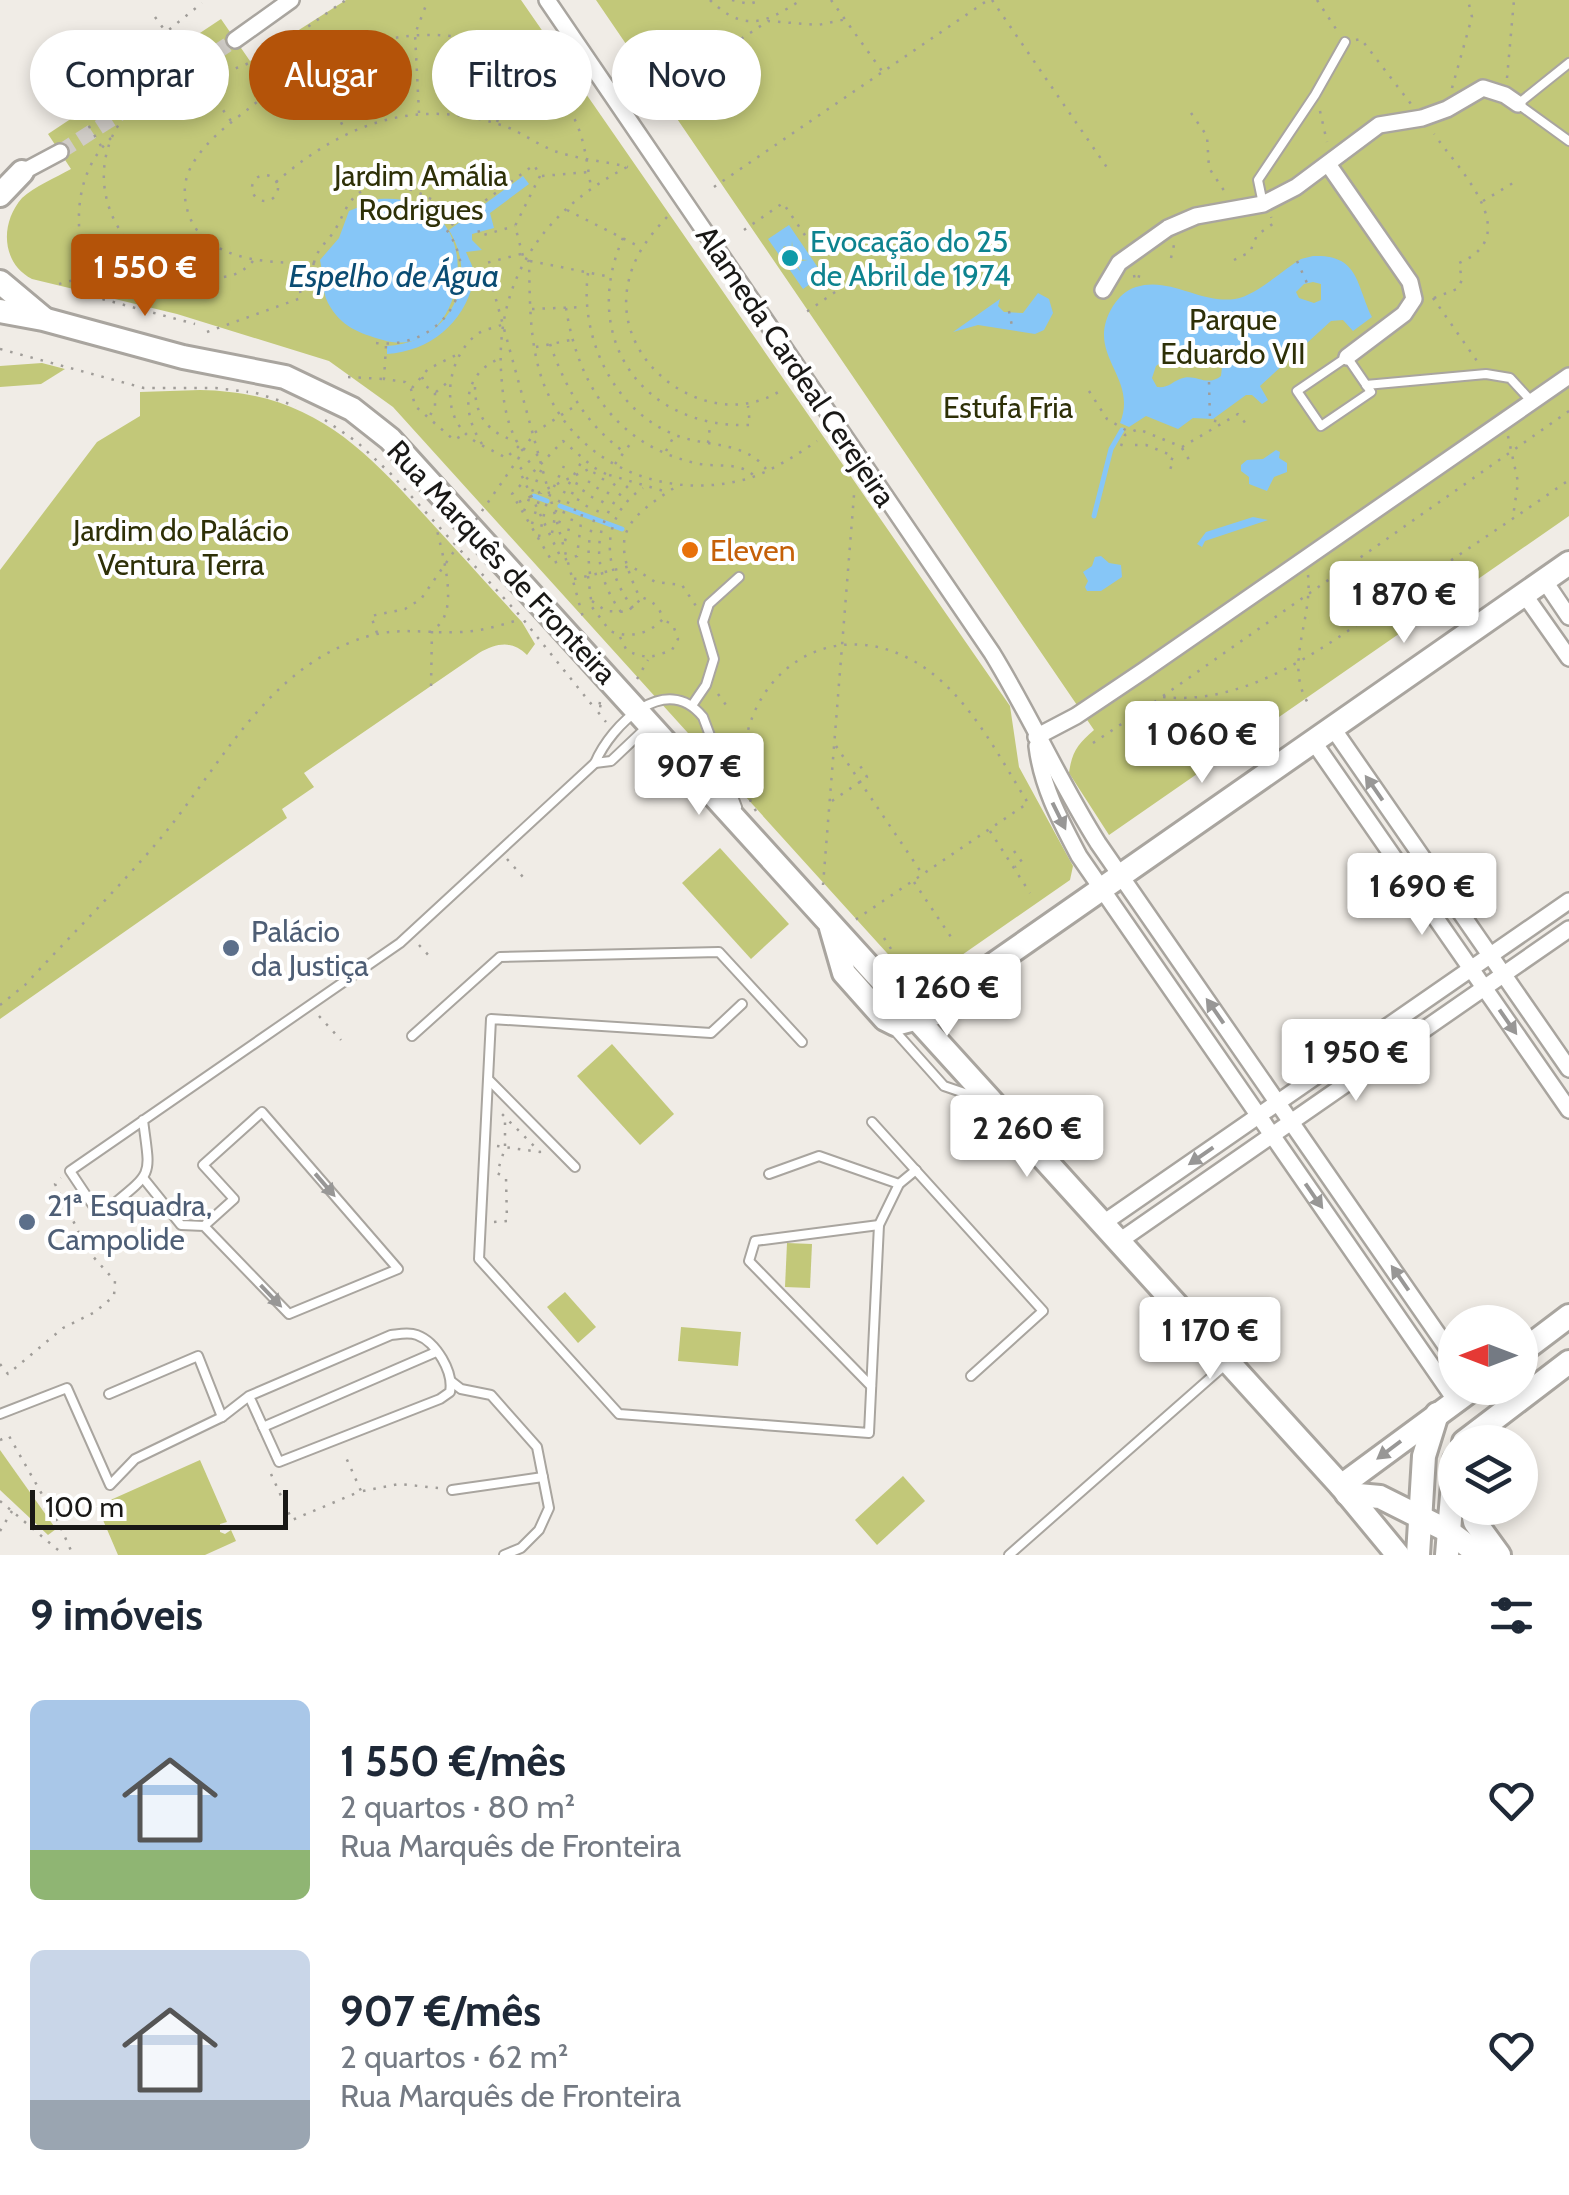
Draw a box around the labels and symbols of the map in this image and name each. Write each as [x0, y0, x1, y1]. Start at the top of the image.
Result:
park label: Jardim Amália Rodrigues [333, 157, 509, 228]
street label: Alameda Cardeal Cerejeira [688, 218, 904, 514]
place label: Evocação do 25 de Abril de 1974 [810, 223, 1011, 294]
pin: 1 550 € [53, 234, 237, 319]
marker: Evocação do 25 de Abril de 1974 [779, 247, 801, 269]
water label: Espelho de Água [289, 256, 499, 295]
park label: Parque Eduardo VII [1160, 301, 1306, 372]
park label: Estufa Fria [943, 389, 1074, 426]
street label: Rua Marquês de Fronteira [379, 432, 625, 692]
park label: Jardim do Palácio Ventura Terra [72, 512, 289, 583]
place label: Eleven [710, 532, 795, 569]
marker: Eleven [679, 539, 701, 561]
pin: 1 870 € [1312, 561, 1496, 646]
pin: 1 060 € [1110, 701, 1294, 786]
pin: 907 € [629, 733, 769, 818]
one-way arrow [1365, 774, 1384, 801]
one-way arrow [1050, 802, 1067, 831]
pin: 1 690 € [1330, 853, 1514, 938]
place label: Palácio da Justiça [251, 913, 369, 984]
marker: Palácio da Justiça [220, 937, 242, 959]
pin: 1 260 € [855, 954, 1039, 1039]
one-way arrow [1206, 998, 1225, 1025]
one-way arrow [1498, 1009, 1517, 1036]
pin: 1 950 € [1264, 1019, 1448, 1104]
pin: 2 260 € [935, 1095, 1119, 1180]
one-way arrow [1188, 1146, 1215, 1165]
one-way arrow [314, 1173, 336, 1198]
one-way arrow [1304, 1183, 1323, 1209]
place label: 21ª Esquadra, Campolide [47, 1187, 212, 1258]
marker: 21ª Esquadra, Campolide [16, 1211, 38, 1233]
one-way arrow [1391, 1265, 1410, 1292]
one-way arrow [259, 1284, 282, 1308]
pin: 1 170 € [1118, 1297, 1302, 1382]
north arrow [1438, 1305, 1538, 1405]
one-way arrow [1376, 1440, 1402, 1460]
scale bar [30, 1485, 288, 1530]

